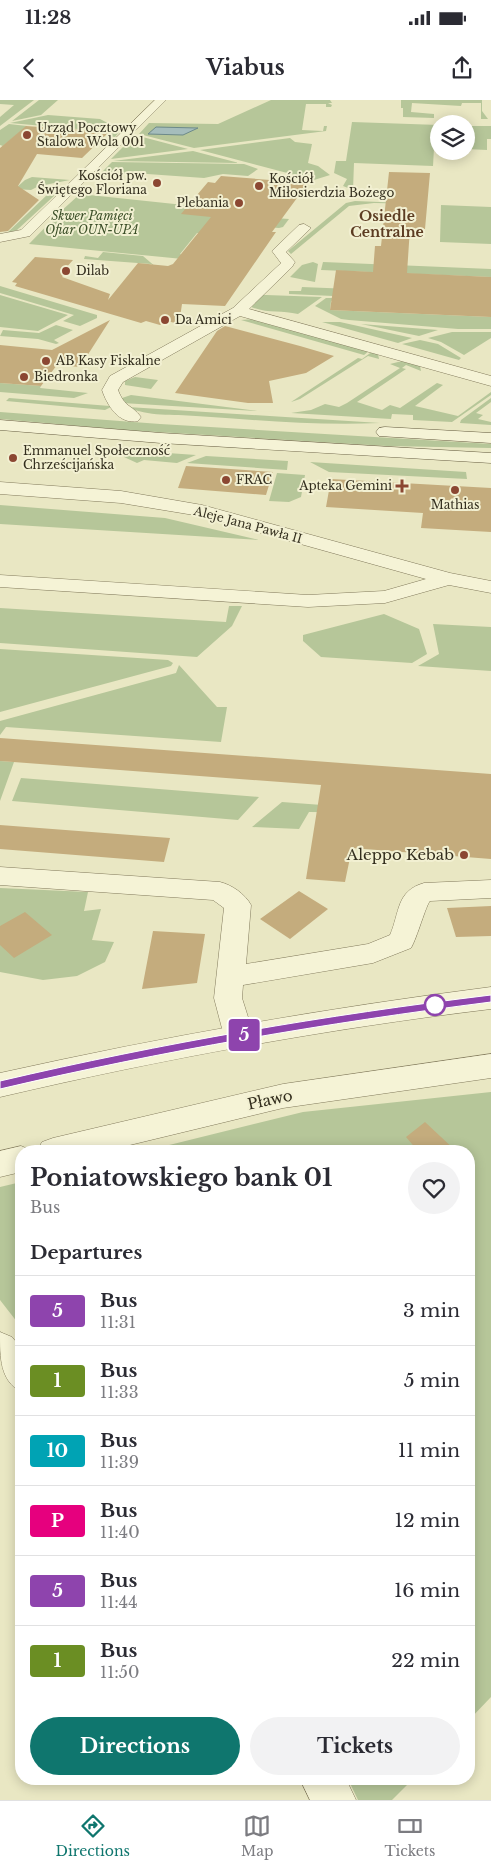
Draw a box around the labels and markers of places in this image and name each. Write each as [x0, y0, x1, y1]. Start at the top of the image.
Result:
place label: Urząd Pocztowy Stalowa Wola 001 [37, 120, 144, 149]
marker: Urząd Pocztowy Stalowa Wola 001 [21, 129, 33, 141]
place label: Kościół pw. Świętego Floriana [37, 168, 147, 197]
place label: Kościół Miłosierdzia Bożego [269, 171, 394, 200]
marker: Kościół pw. Świętego Floriana [151, 177, 163, 189]
marker: Kościół Miłosierdzia Bożego [253, 180, 265, 192]
place label: Plebania [176, 195, 229, 210]
marker: Plebania [233, 197, 245, 209]
place label: Dilab [76, 263, 109, 278]
marker: Dilab [60, 265, 72, 277]
place label: Da Amici [175, 312, 232, 327]
marker: Da Amici [159, 314, 171, 326]
place label: AB Kasy Fiskalne [55, 353, 161, 368]
marker: AB Kasy Fiskalne [40, 355, 52, 367]
place label: Biedronka [34, 369, 98, 384]
marker: Biedronka [18, 371, 30, 383]
place label: Emmanuel Społeczność Chrześcijańska [23, 443, 171, 472]
marker: Emmanuel Społeczność Chrześcijańska [7, 452, 19, 464]
place label: FRAC [236, 472, 272, 487]
marker: FRAC [220, 474, 232, 486]
place label: Apteka Gemini [298, 478, 392, 493]
marker: Apteka Gemini [396, 480, 408, 492]
marker: Mathias [449, 484, 461, 496]
place label: Mathias [431, 497, 479, 512]
place label: Aleppo Kebab [346, 845, 454, 864]
marker: Aleppo Kebab [458, 849, 470, 861]
unlabelled marker [424, 994, 446, 1016]

